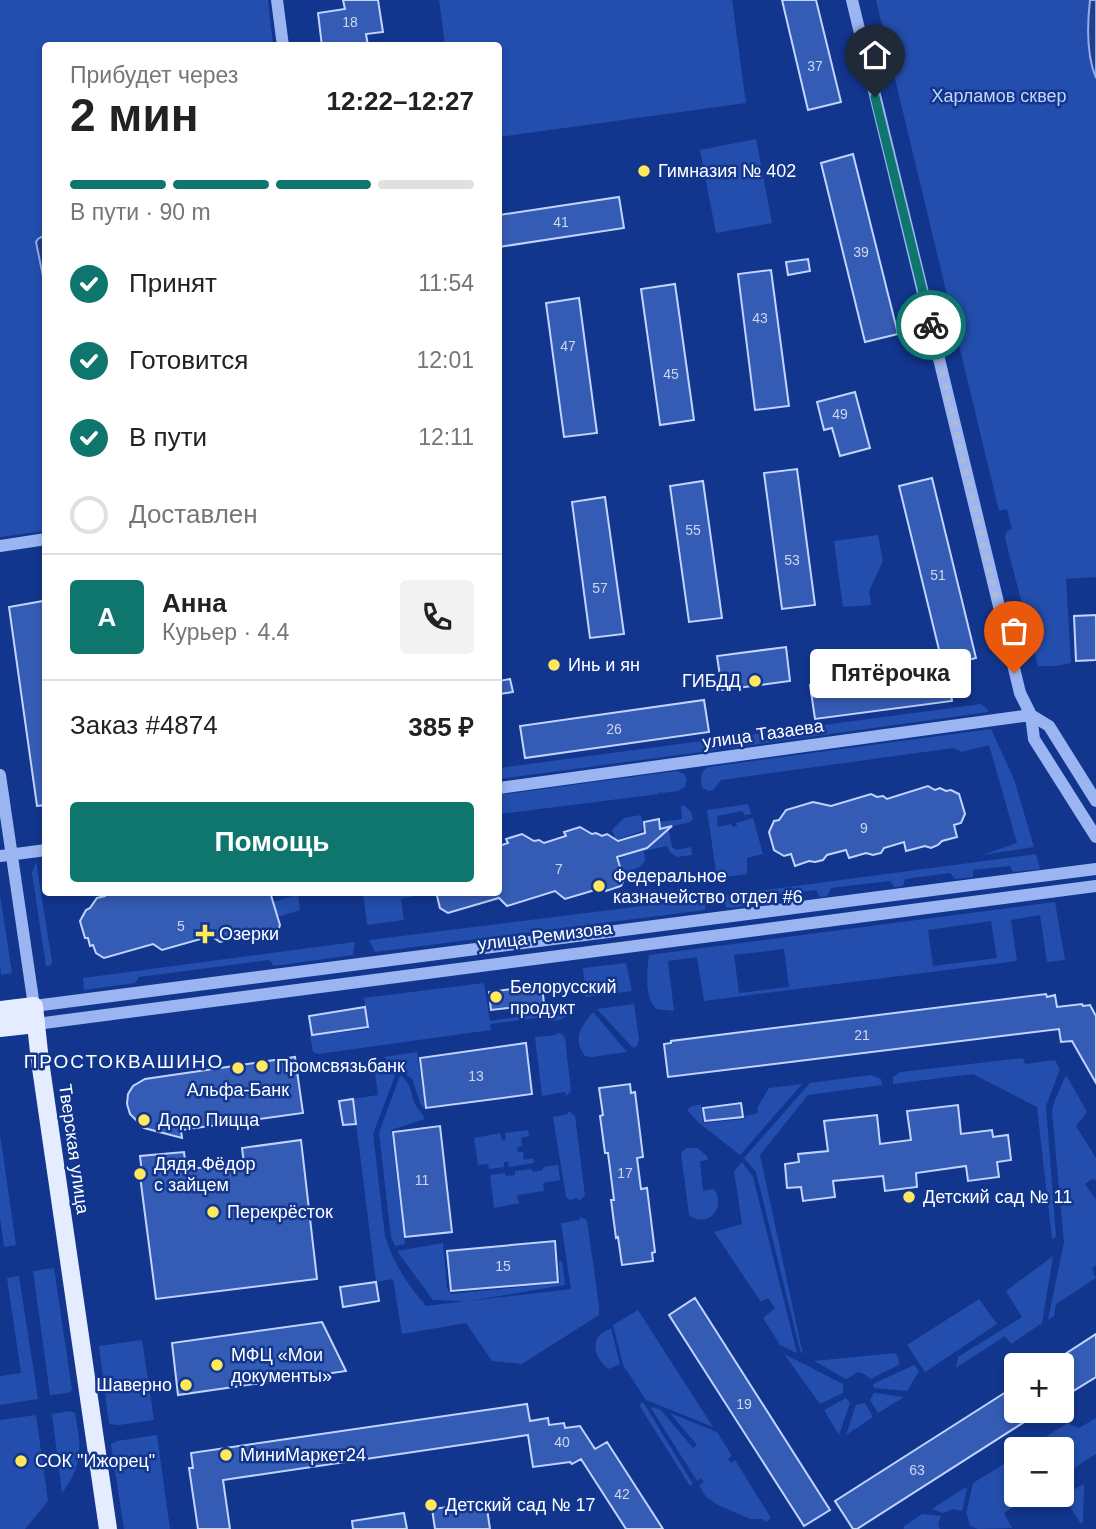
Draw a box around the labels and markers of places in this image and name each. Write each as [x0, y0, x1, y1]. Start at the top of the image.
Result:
pin [845, 25, 905, 97]
place label: Гимназия № 402 [658, 161, 796, 181]
marker: Гимназия № 402 [636, 163, 652, 179]
pin [984, 601, 1044, 673]
callout: Пятёрочка [811, 648, 972, 698]
place label: Инь и ян [568, 655, 640, 675]
marker: Инь и ян [546, 657, 562, 673]
place label: ГИБДД [682, 671, 741, 691]
marker: ГИБДД [747, 673, 763, 689]
place label: Федеральное казначейство отдел #6 [613, 866, 803, 907]
marker: Федеральное казначейство отдел #6 [591, 878, 607, 894]
place label: Озерки [219, 924, 279, 944]
marker: Озерки [197, 926, 213, 942]
place label: Белорусский продукт [510, 977, 617, 1018]
marker: Белорусский продукт [488, 989, 504, 1005]
place label: Промсвязьбанк [276, 1056, 405, 1076]
marker: Промсвязьбанк [254, 1058, 270, 1074]
marker: Альфа-Банк [230, 1060, 246, 1076]
place label: Альфа-Банк [187, 1080, 289, 1100]
place label: Додо Пицца [158, 1110, 260, 1130]
marker: Додо Пицца [136, 1112, 152, 1128]
place label: Дядя Фёдор с зайцем [154, 1154, 255, 1195]
marker: Дядя Фёдор с зайцем [132, 1166, 148, 1182]
place label: Детский сад № 11 [923, 1187, 1072, 1207]
marker: Детский сад № 11 [901, 1189, 917, 1205]
place label: Перекрёсток [227, 1202, 333, 1222]
marker: Перекрёсток [205, 1204, 221, 1220]
place label: МФЦ «Мои документы» [231, 1345, 332, 1386]
marker: МФЦ «Мои документы» [209, 1357, 225, 1373]
place label: Шаверно [96, 1375, 172, 1395]
marker: Шаверно [178, 1377, 194, 1393]
place label: МиниМаркет24 [240, 1445, 366, 1465]
marker: МиниМаркет24 [218, 1447, 234, 1463]
place label: СОК "Ижорец" [35, 1451, 155, 1471]
marker: СОК "Ижорец" [13, 1453, 29, 1469]
place label: Детский сад № 17 [445, 1495, 595, 1515]
marker: Детский сад № 17 [423, 1497, 439, 1513]

